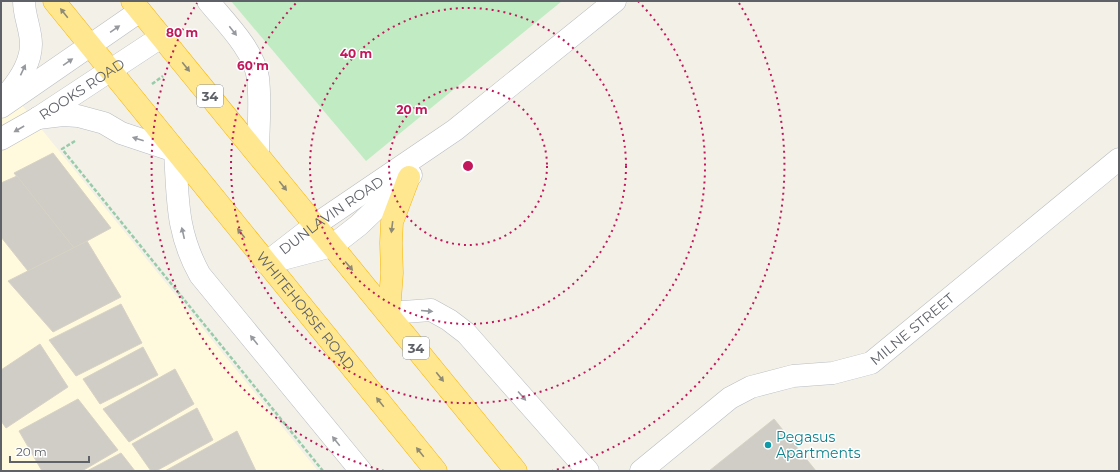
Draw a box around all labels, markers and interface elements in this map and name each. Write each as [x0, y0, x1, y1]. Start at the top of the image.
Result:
one-way arrow [59, 7, 68, 18]
one-way arrow [110, 25, 121, 33]
text: 80 m [166, 25, 198, 40]
one-way arrow [229, 26, 237, 37]
text: 40 m [340, 46, 372, 61]
street label: ROOKS ROAD [36, 54, 128, 124]
one-way arrow [63, 58, 73, 66]
text: 60 m [237, 58, 269, 73]
one-way arrow [181, 61, 190, 72]
one-way arrow [20, 64, 26, 76]
road number: 34 [197, 85, 223, 107]
text: 20 m [396, 102, 428, 117]
one-way arrow [14, 125, 25, 132]
one-way arrow [131, 135, 143, 141]
centre of rings [461, 159, 475, 173]
street label: DUNLAVIN ROAD [275, 172, 387, 258]
one-way arrow [278, 180, 287, 191]
one-way arrow [389, 221, 395, 233]
one-way arrow [179, 227, 185, 239]
one-way arrow [237, 227, 246, 238]
street label: WHITEHORSE ROAD [252, 248, 359, 373]
one-way arrow [344, 260, 353, 271]
street label: MILNE STREET [866, 289, 958, 369]
one-way arrow [421, 308, 433, 315]
one-way arrow [249, 335, 258, 346]
road number: 34 [403, 337, 429, 359]
one-way arrow [435, 372, 444, 383]
one-way arrow [518, 391, 527, 401]
one-way arrow [375, 397, 384, 407]
place label: Pegasus Apartments [776, 428, 861, 462]
one-way arrow [332, 435, 341, 446]
scale bar [10, 438, 89, 464]
marker: Pegasus Apartments [763, 440, 773, 450]
text: 20 m [16, 444, 47, 459]
one-way arrow [416, 446, 425, 457]

